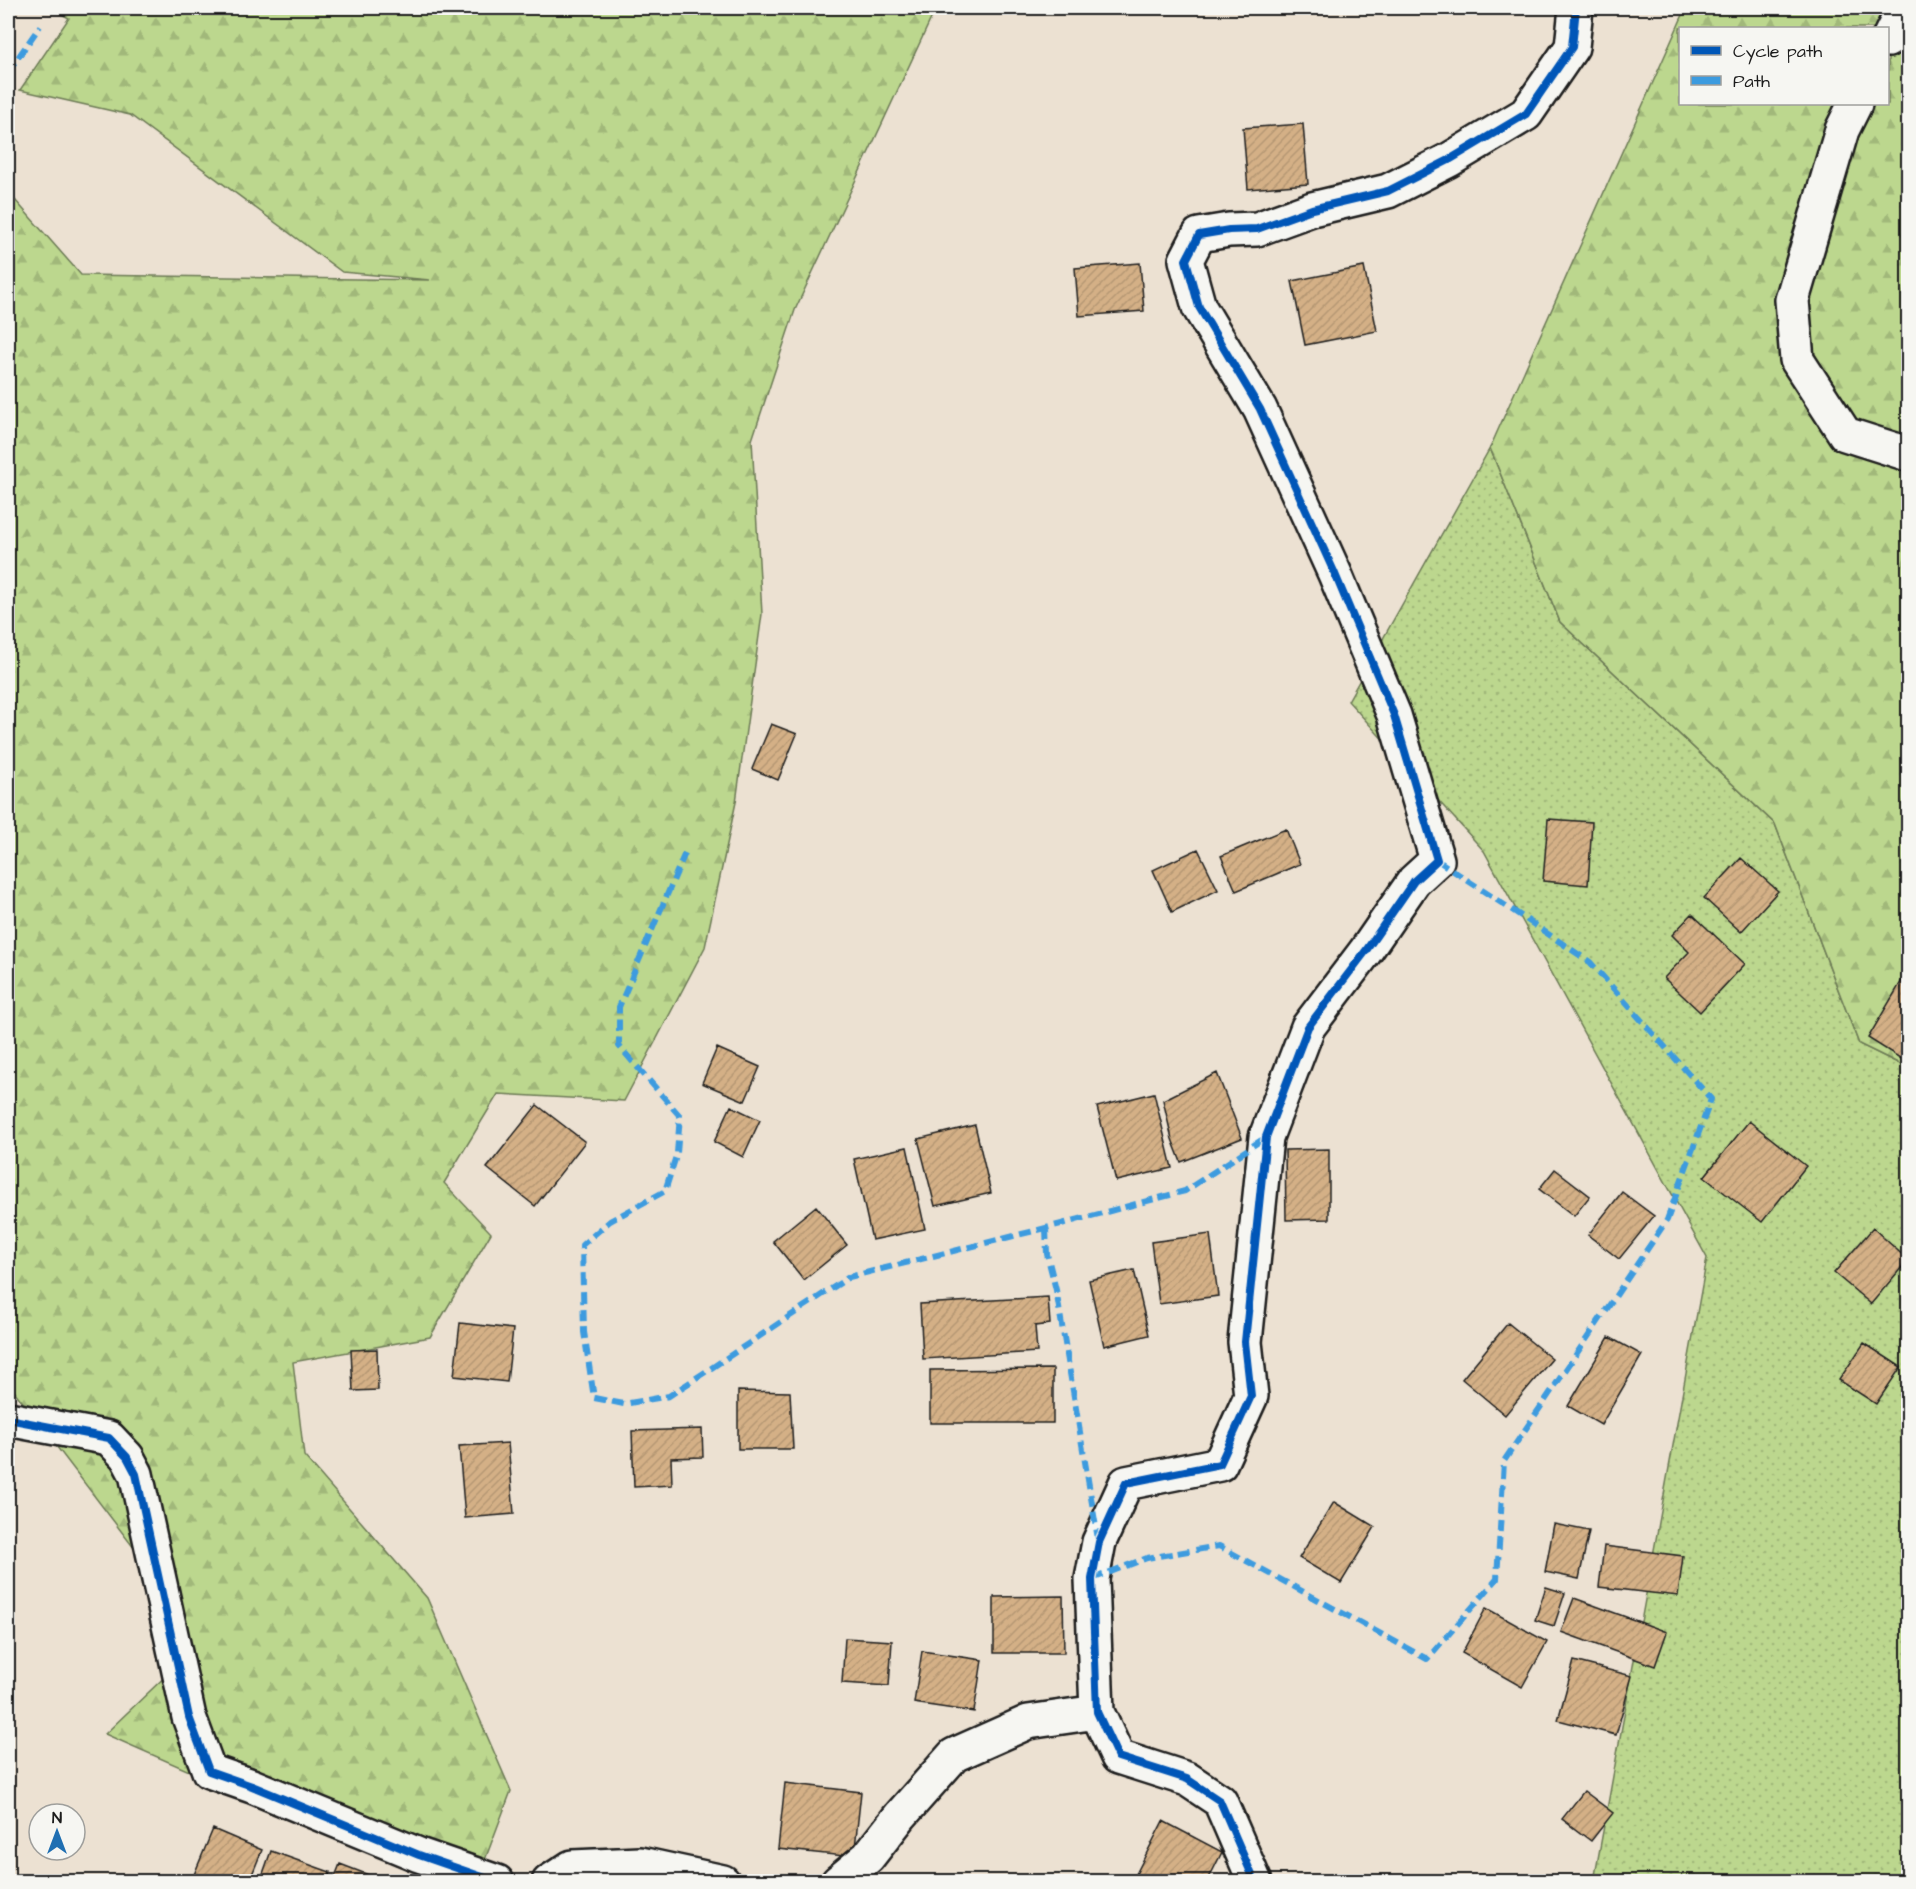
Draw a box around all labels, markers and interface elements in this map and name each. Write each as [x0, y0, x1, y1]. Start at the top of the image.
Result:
legend [1679, 27, 1889, 105]
text: Cycle path [1733, 39, 1822, 65]
text: Path [1733, 69, 1770, 94]
north arrow [27, 1802, 87, 1862]
text: N [52, 1807, 62, 1829]

